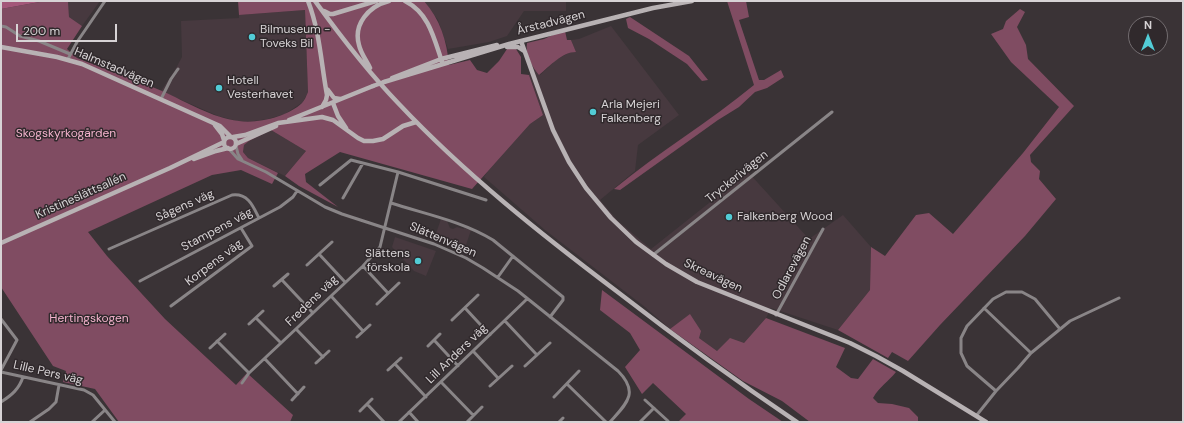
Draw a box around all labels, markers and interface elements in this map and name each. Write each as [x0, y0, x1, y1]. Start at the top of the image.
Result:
street label: Årstadvägen [515, 8, 587, 38]
scale bar [18, 16, 119, 42]
north arrow [1128, 16, 1168, 56]
text: N [1144, 18, 1152, 32]
text: 200 m [23, 23, 60, 39]
place label: Bilmuseum - Toveks Bil [260, 23, 330, 51]
marker: Bilmuseum - Toveks Bil [247, 32, 257, 42]
street label: Halmstadvägen [72, 45, 156, 91]
place label: Hotell Vesterhavet [227, 74, 293, 102]
marker: Hotell Vesterhavet [214, 83, 224, 93]
place label: Arla Mejeri Falkenberg [601, 98, 661, 126]
marker: Arla Mejeri Falkenberg [588, 107, 598, 117]
park label: Skogskyrkogården [16, 127, 116, 141]
street label: Tryckerivägen [703, 148, 771, 206]
street label: Kristineslättsallén [34, 170, 128, 222]
street label: Sågens väg [154, 187, 216, 225]
street label: Stampens väg [179, 205, 255, 255]
place label: Falkenberg Wood [737, 210, 833, 224]
marker: Falkenberg Wood [724, 212, 734, 222]
street label: Slättenvägen [407, 219, 479, 261]
street label: Odlarevägen [769, 234, 815, 302]
street label: Korpens väg [183, 237, 245, 289]
place label: Slättens förskola [365, 247, 410, 275]
marker: Slättens förskola [413, 256, 423, 266]
street label: Skreavägen [681, 256, 745, 296]
street label: Fredens väg [283, 273, 341, 329]
park label: Hertingskogen [49, 312, 129, 326]
street label: Lill Anders väg [423, 321, 491, 387]
street label: Lille Pers väg [12, 358, 84, 388]

